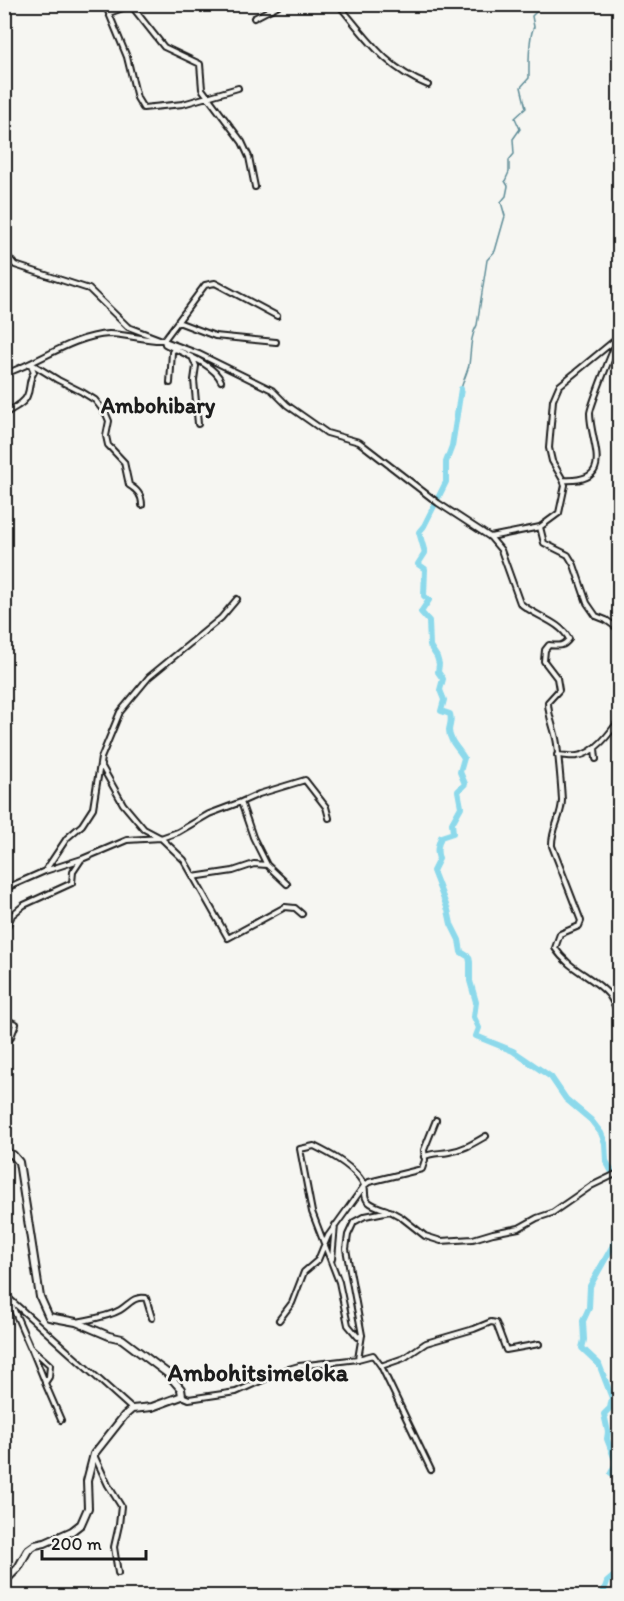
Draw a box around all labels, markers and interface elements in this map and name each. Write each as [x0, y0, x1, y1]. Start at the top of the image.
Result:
district label: Ambohibary [100, 392, 216, 419]
district label: Ambohitsimeloka [167, 1358, 349, 1387]
scale bar [42, 1523, 146, 1561]
text: 200 m [51, 1533, 102, 1555]

